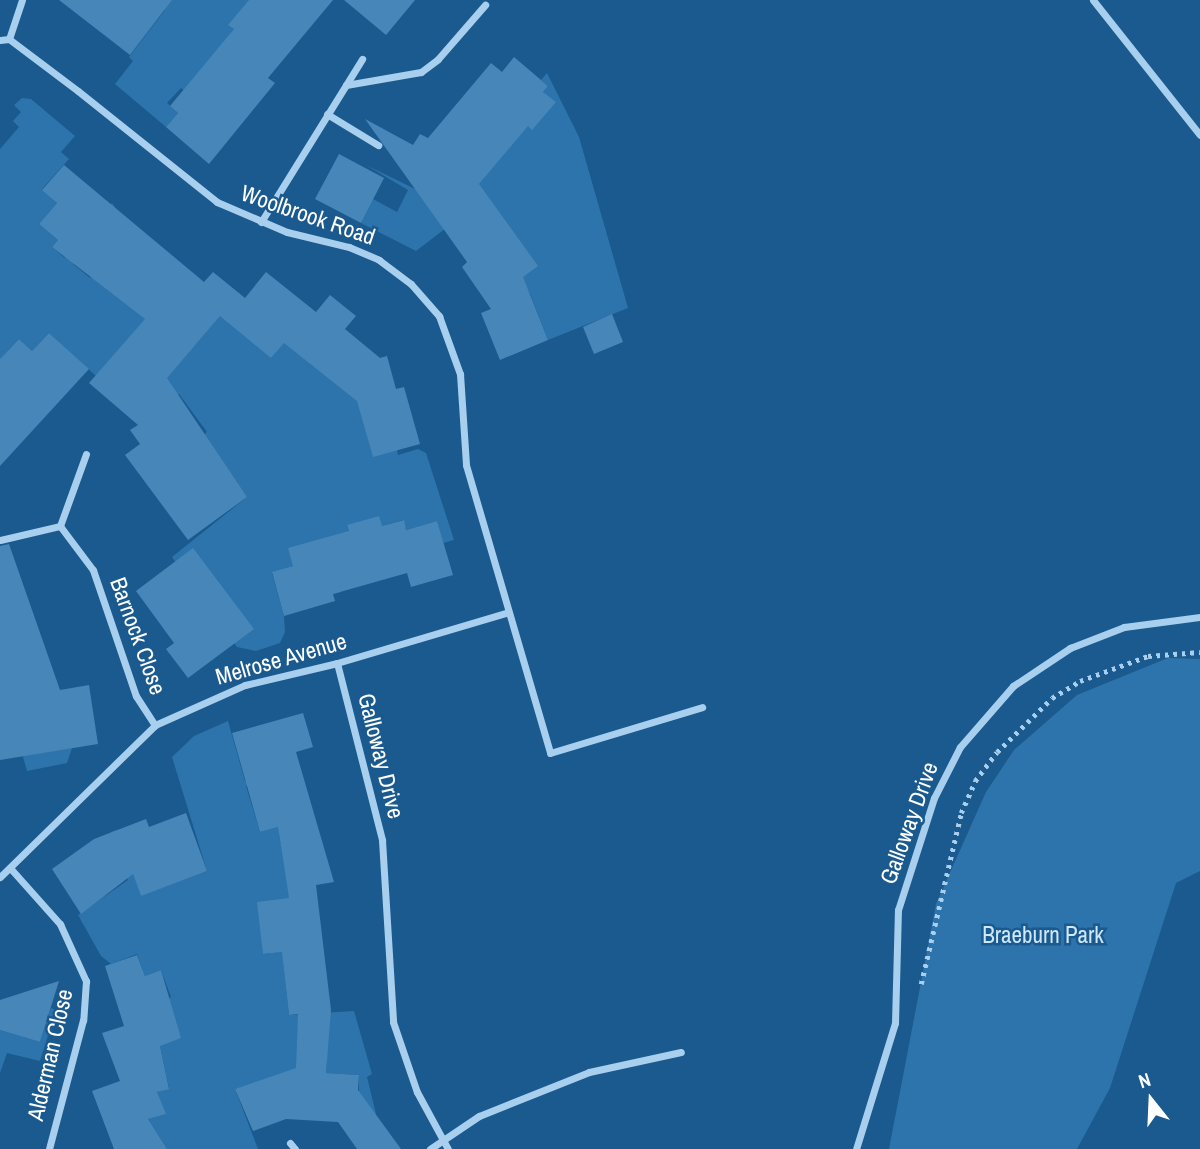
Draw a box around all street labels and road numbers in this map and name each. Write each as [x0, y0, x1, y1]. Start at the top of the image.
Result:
street label: Woolbrook Road [237, 179, 379, 251]
street label: Barnock Close [104, 574, 172, 698]
street label: Melrose Avenue [212, 627, 350, 691]
street label: Galloway Drive [352, 691, 410, 821]
street label: Galloway Drive [874, 758, 944, 888]
street label: Alderman Close [21, 987, 79, 1123]

